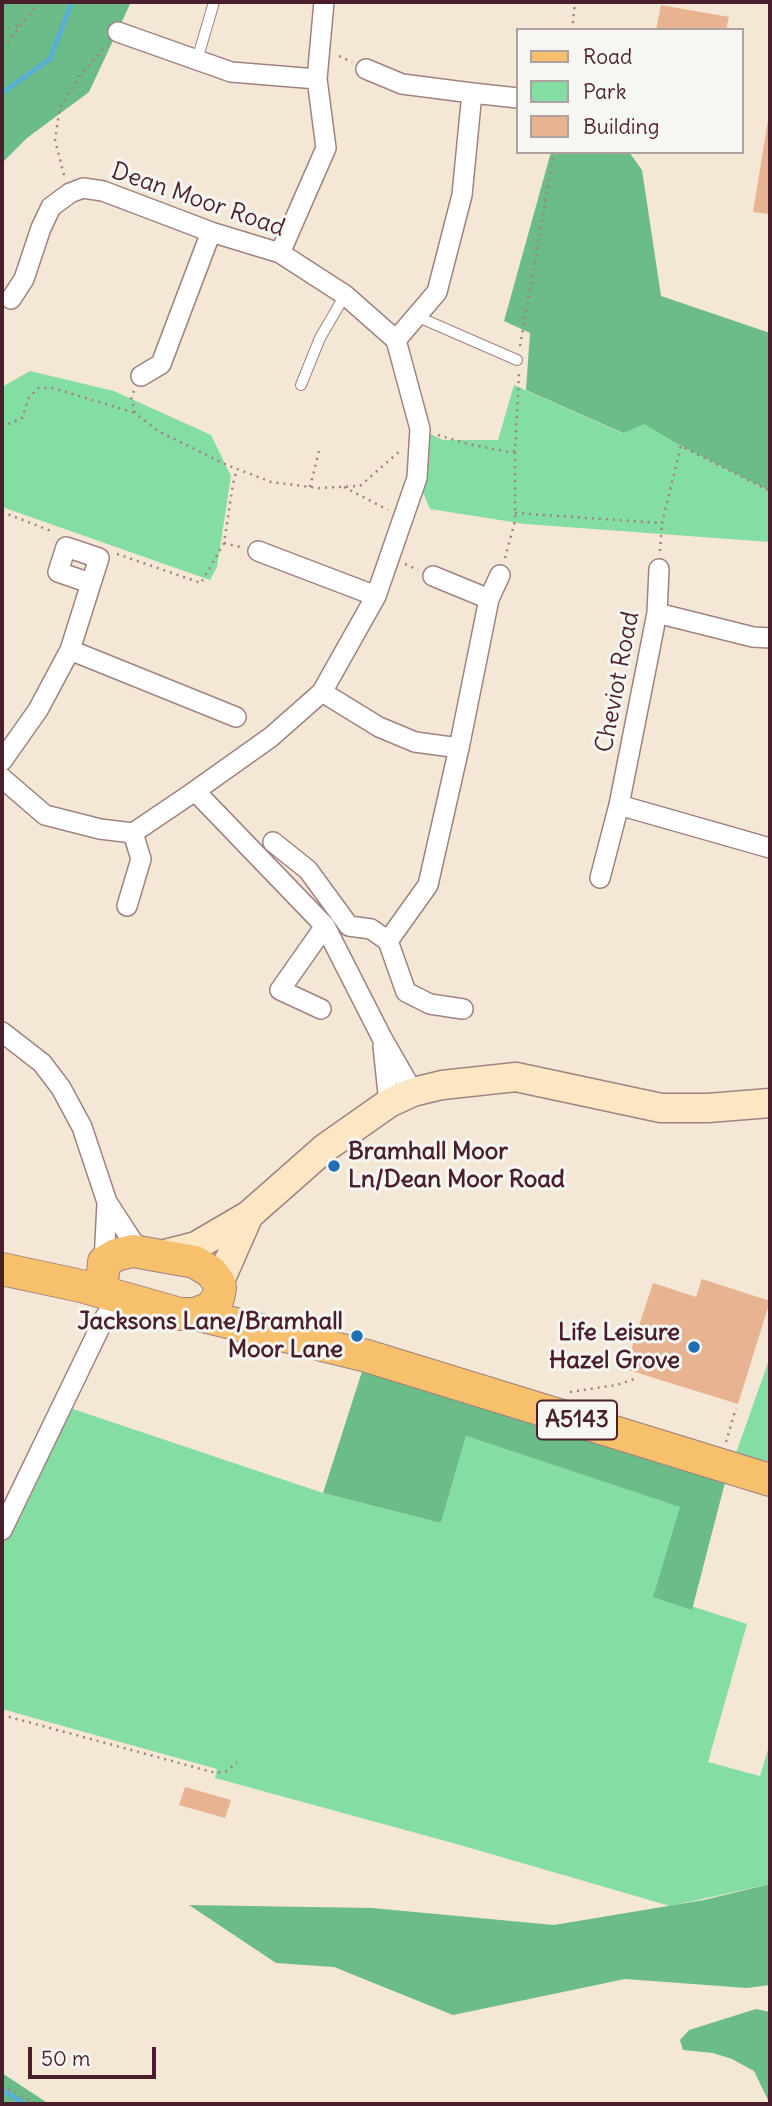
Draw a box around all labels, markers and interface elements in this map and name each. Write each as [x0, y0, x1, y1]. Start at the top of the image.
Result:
legend [516, 28, 744, 154]
text: Road [583, 43, 632, 70]
text: Park [583, 78, 626, 105]
text: Building [583, 113, 659, 140]
street label: Dean Moor Road [108, 157, 288, 243]
street label: Cheviot Road [590, 609, 646, 755]
place label: Bramhall Moor Ln/Dean Moor Road [348, 1138, 565, 1194]
marker: Bramhall Moor Ln/Dean Moor Road [326, 1158, 342, 1174]
place label: Jacksons Lane/Bramhall Moor Lane [77, 1308, 343, 1364]
place label: Life Leisure Hazel Grove [549, 1319, 680, 1375]
marker: Jacksons Lane/Bramhall Moor Lane [349, 1328, 365, 1344]
marker: Life Leisure Hazel Grove [686, 1339, 702, 1355]
road number: A5143 [537, 1400, 617, 1440]
scale bar [32, 2032, 159, 2076]
text: 50 m [41, 2045, 90, 2072]

